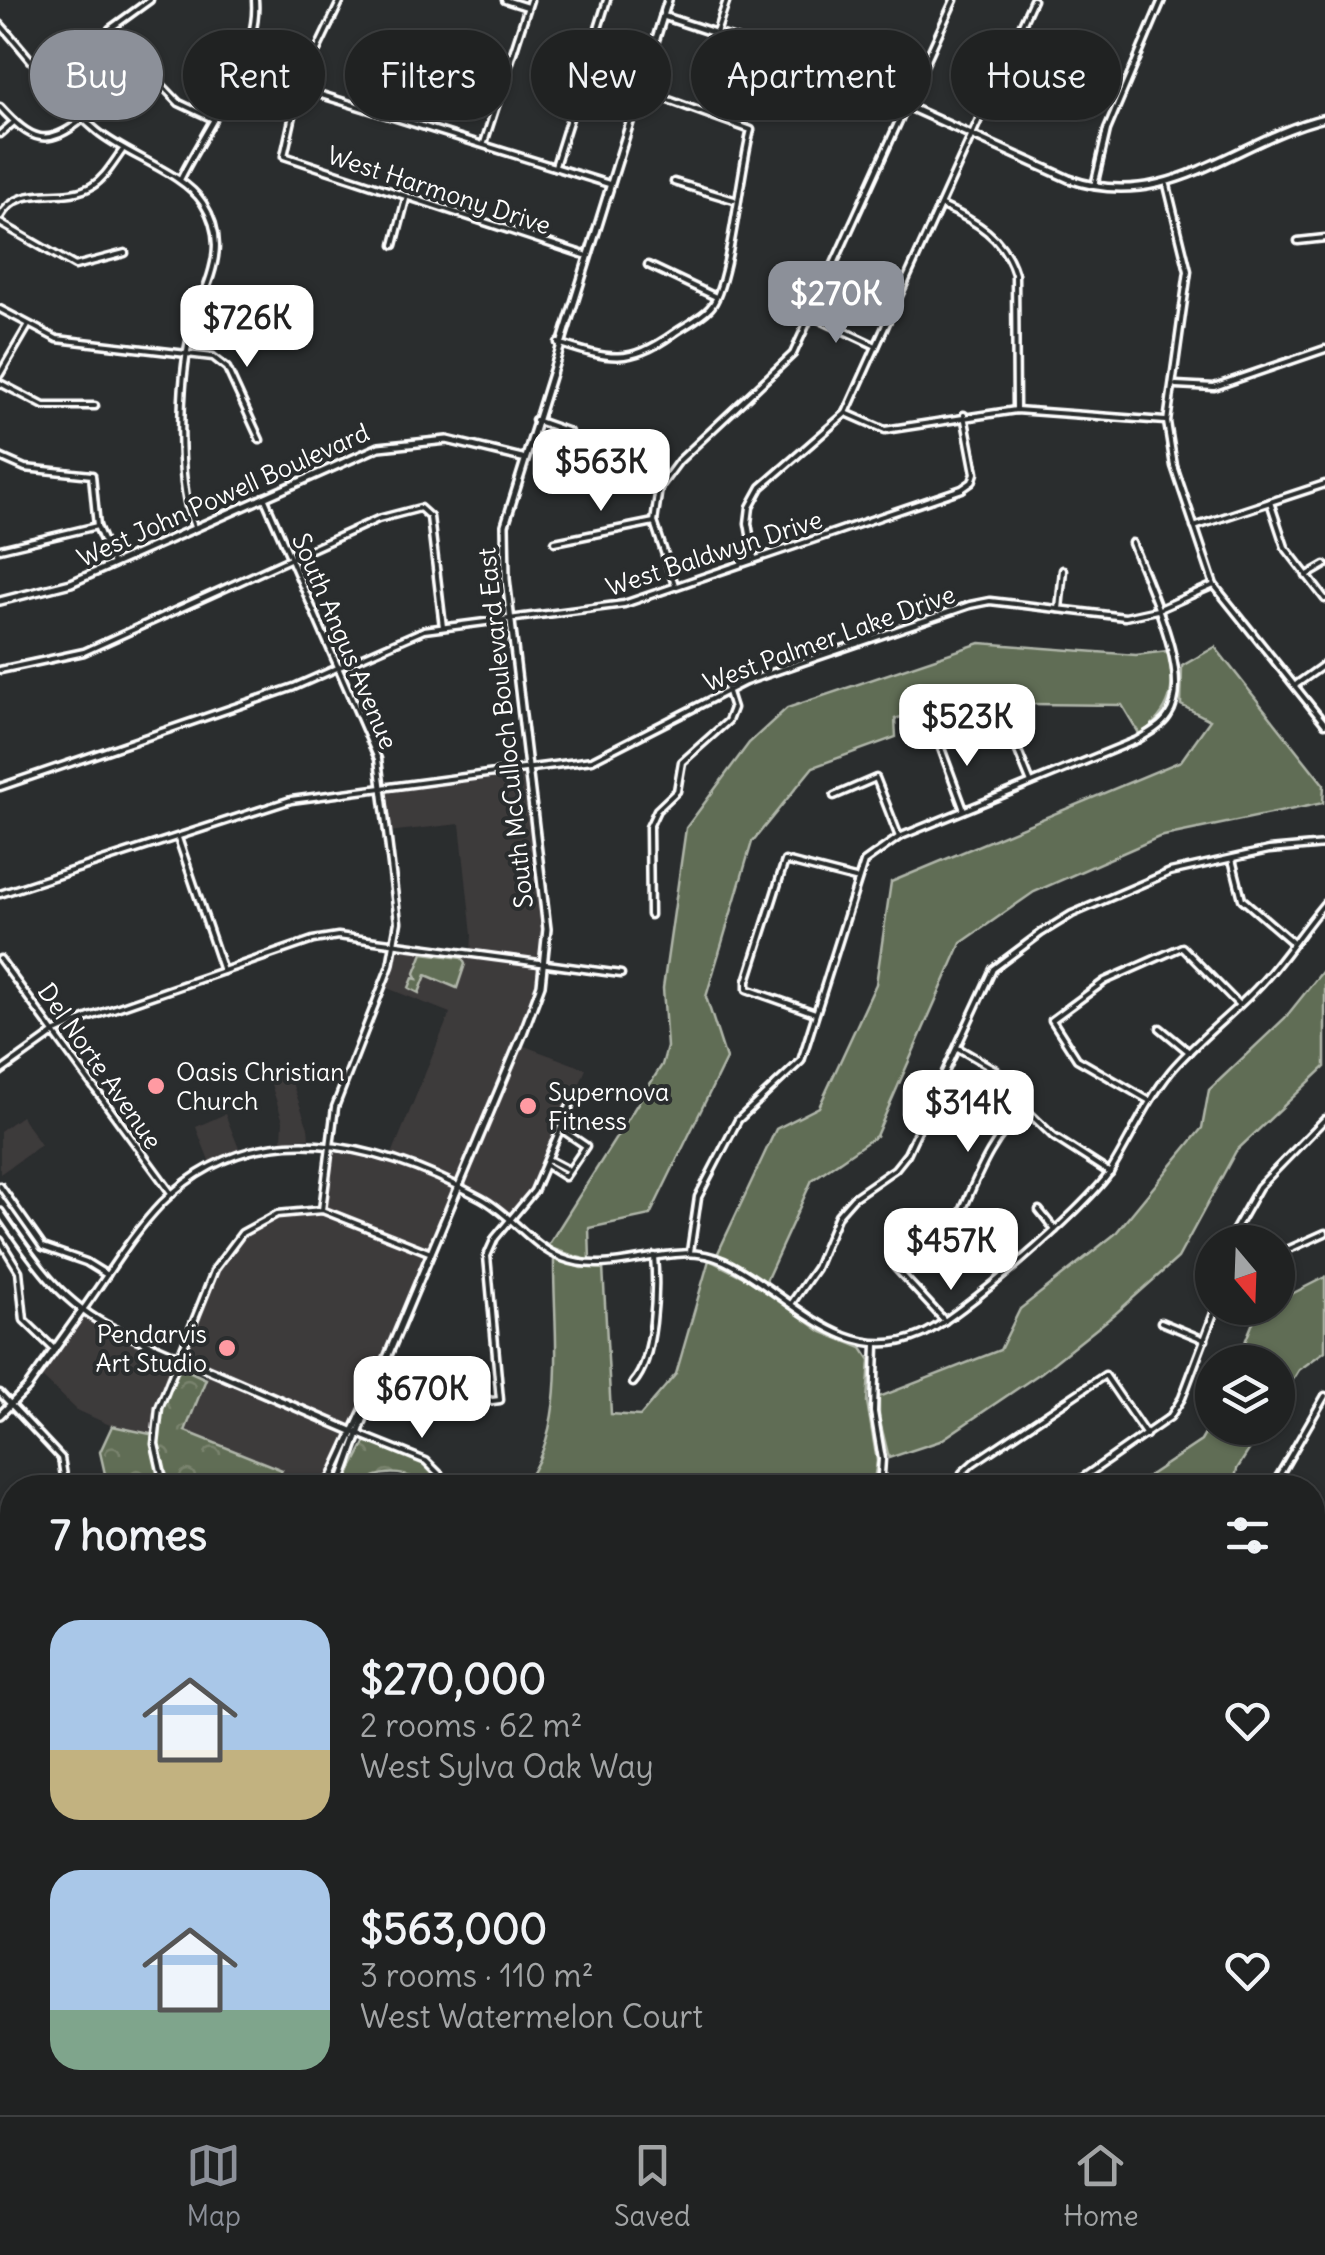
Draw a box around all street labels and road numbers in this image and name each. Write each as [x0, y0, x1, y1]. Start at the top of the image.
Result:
street label: West Harmony Drive [323, 139, 555, 241]
street label: West John Powell Boulevard [72, 416, 374, 574]
street label: West Baldwyn Drive [602, 503, 826, 603]
street label: South Angus Avenue [285, 528, 405, 754]
street label: South McCulloch Boulevard East [470, 546, 540, 910]
street label: West Palmer Lake Drive [699, 578, 959, 698]
street label: Del Norte Avenue [31, 977, 169, 1155]

